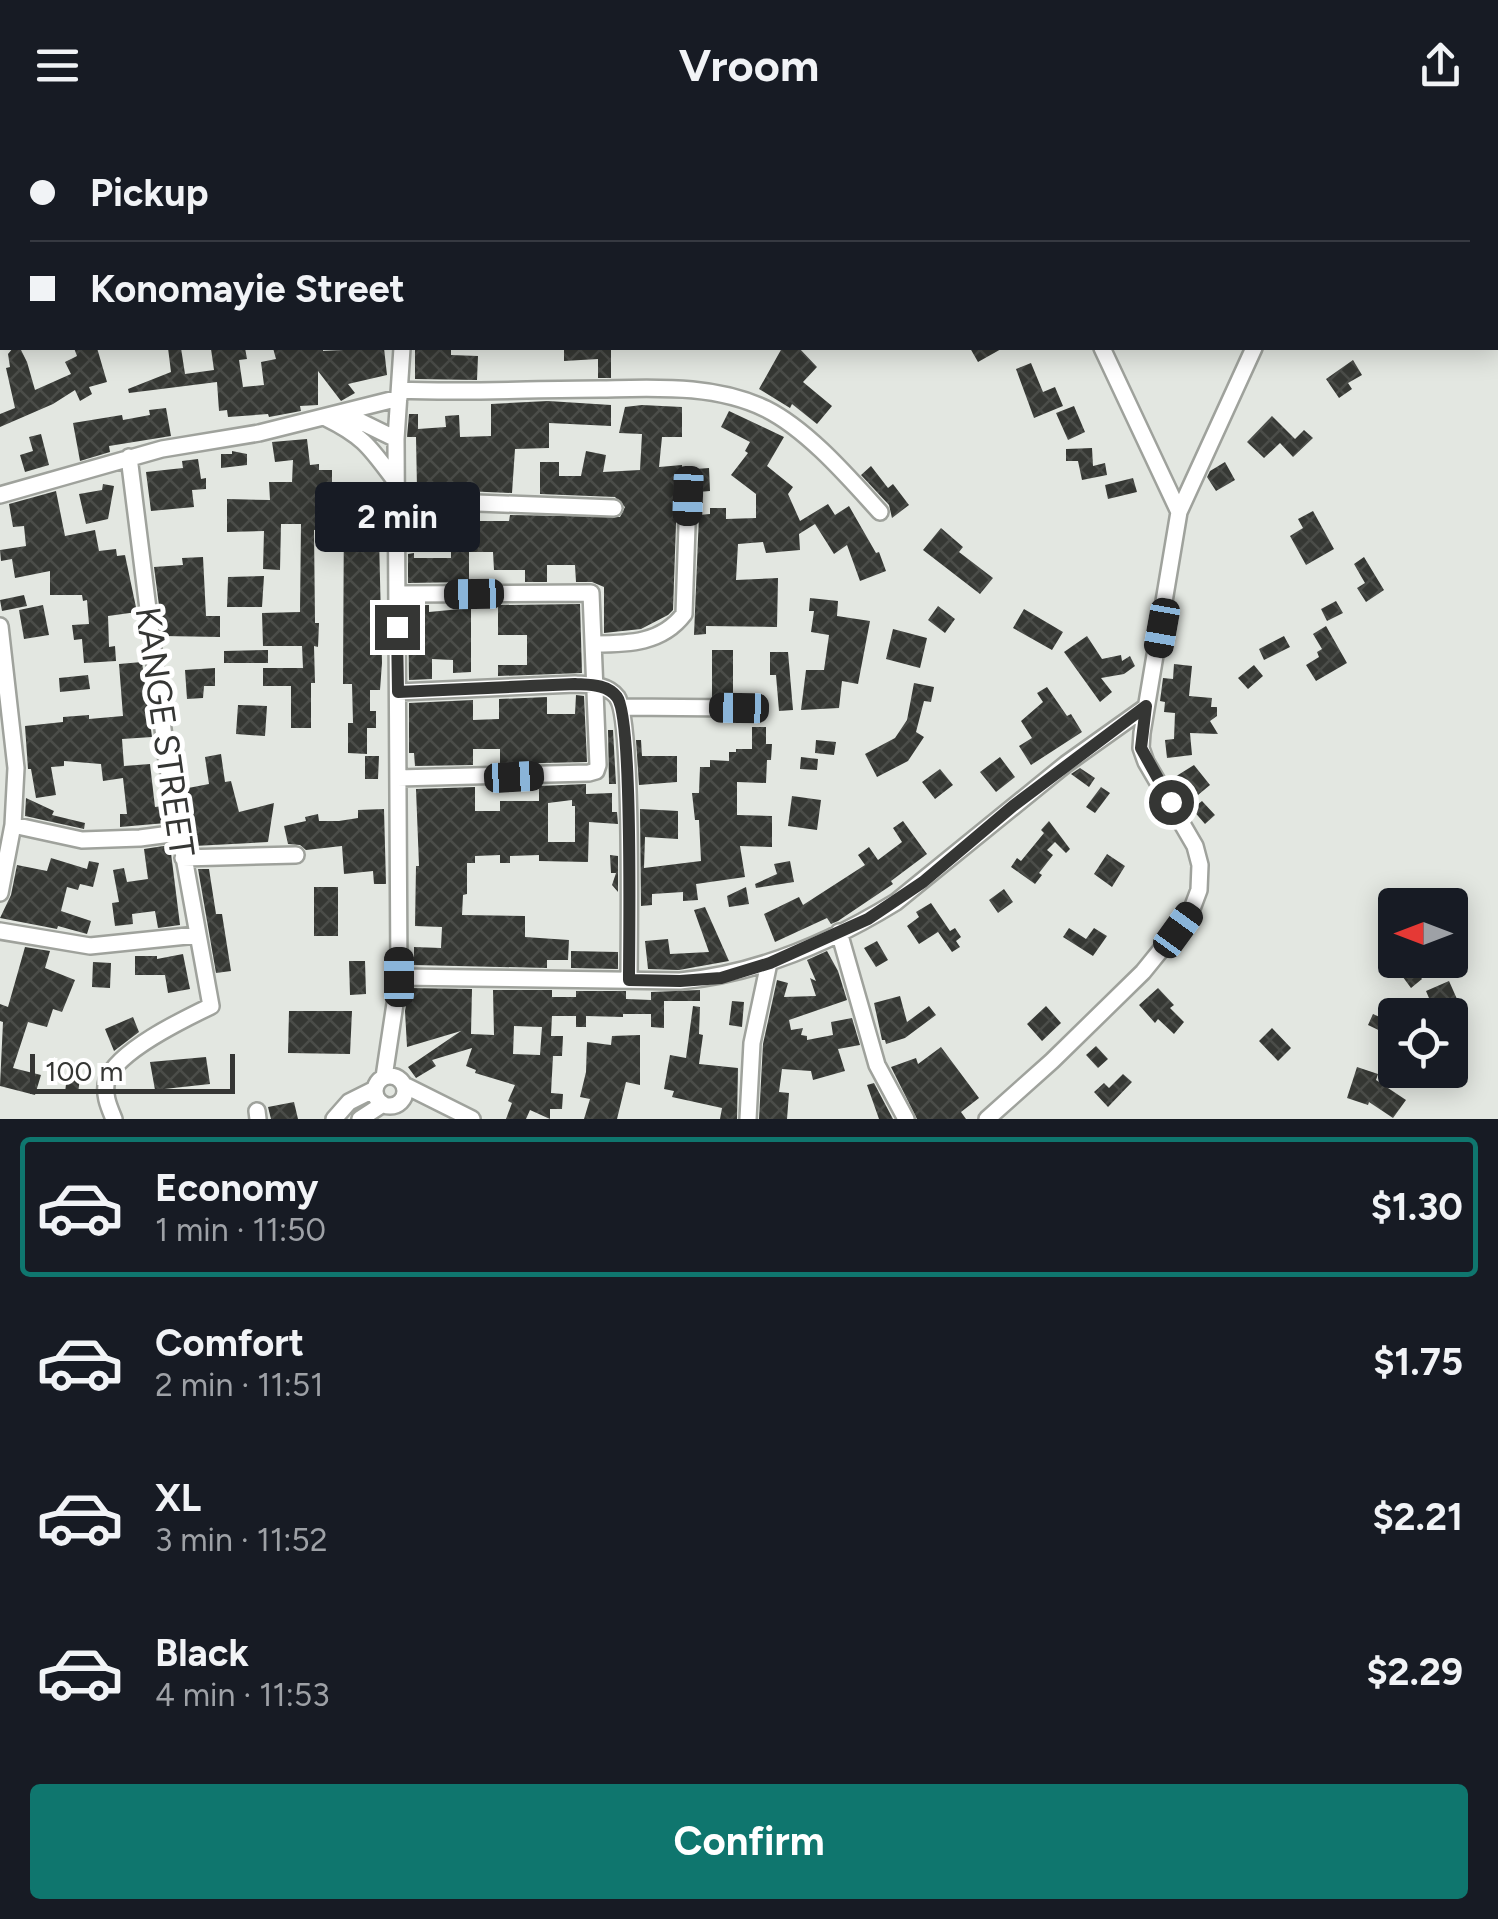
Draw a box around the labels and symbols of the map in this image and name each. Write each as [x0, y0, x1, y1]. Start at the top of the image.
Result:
car [672, 465, 704, 527]
callout: 2 min [314, 482, 480, 552]
car [444, 578, 504, 610]
car [1142, 596, 1182, 660]
street label: KANGE STREET [127, 605, 203, 859]
route end [375, 605, 420, 650]
car [709, 692, 769, 724]
car [483, 760, 545, 794]
route start [1149, 780, 1194, 825]
north arrow [1378, 888, 1468, 978]
car [1148, 897, 1208, 963]
car [384, 947, 414, 1007]
scale bar [30, 1049, 235, 1094]

